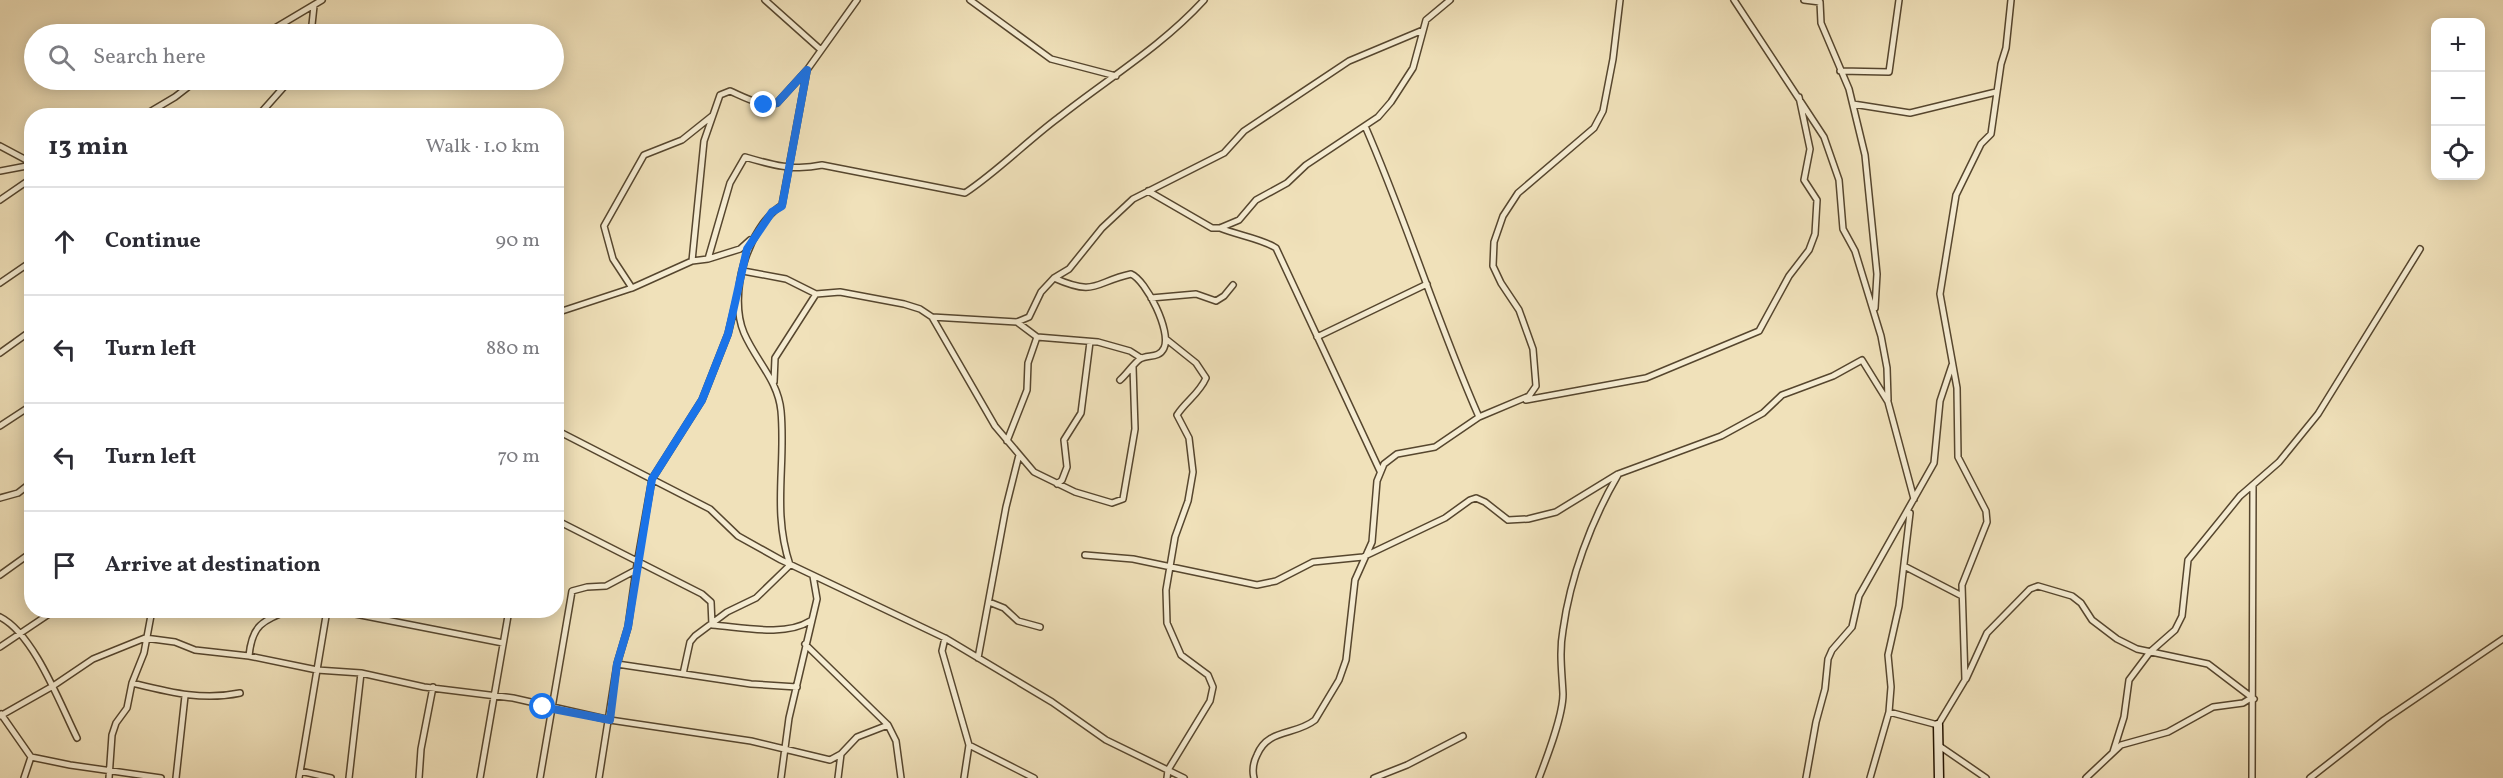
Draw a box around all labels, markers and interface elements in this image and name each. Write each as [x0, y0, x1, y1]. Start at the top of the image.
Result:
map controls [2431, 18, 2485, 180]
button: + [2431, 18, 2485, 72]
search box [24, 24, 564, 90]
icon: search [45, 41, 78, 74]
text: Search here [93, 42, 206, 73]
button: − [2431, 72, 2485, 126]
route end [750, 91, 776, 117]
button: locate [2431, 126, 2485, 180]
text: 13 min [48, 129, 128, 165]
text: Walk · 1.0 km [425, 133, 540, 161]
icon: ahead [48, 225, 81, 258]
text: Continue [105, 226, 201, 257]
text: 90 m [496, 227, 540, 255]
icon: left [48, 333, 81, 366]
text: Turn left [105, 334, 196, 365]
text: 880 m [486, 335, 540, 363]
icon: left [48, 441, 81, 474]
text: Turn left [105, 442, 196, 473]
text: 70 m [497, 443, 540, 471]
icon: arrive [48, 549, 81, 582]
text: Arrive at destination [105, 550, 321, 581]
route start [529, 693, 555, 719]

